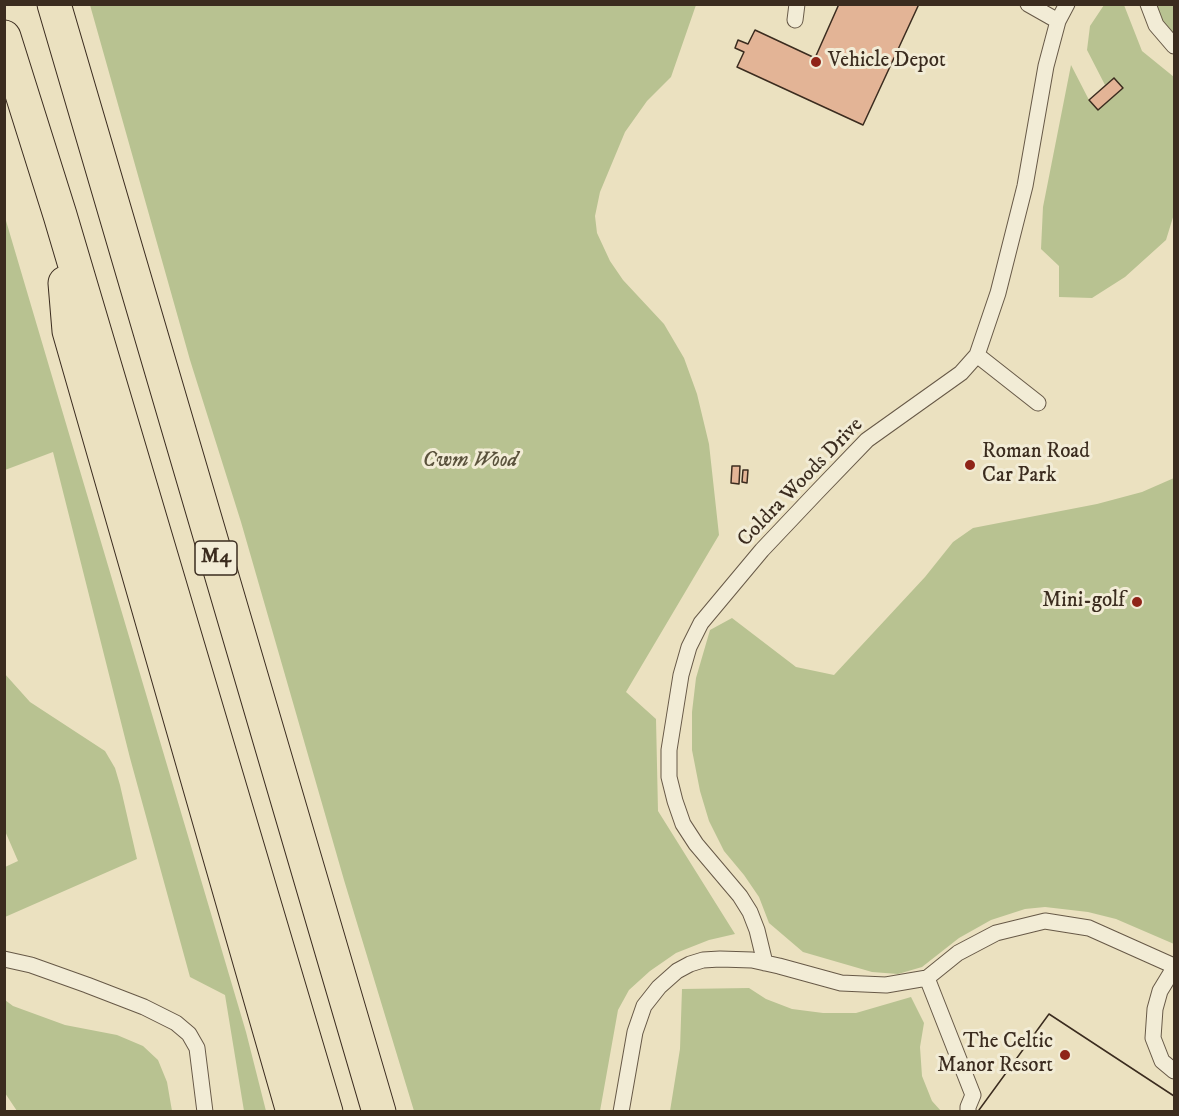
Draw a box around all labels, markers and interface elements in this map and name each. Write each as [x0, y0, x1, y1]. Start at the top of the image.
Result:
place label: Vehicle Depot [828, 49, 946, 75]
marker: Vehicle Depot [809, 55, 823, 69]
street label: Coldra Woods Drive [733, 413, 869, 553]
place label: Roman Road Car Park [982, 440, 1090, 490]
park label: Cwm Wood [422, 449, 518, 475]
marker: Roman Road Car Park [963, 458, 977, 472]
road number: M4 [195, 541, 237, 575]
place label: Mini-golf [1042, 589, 1125, 615]
marker: Mini-golf [1130, 595, 1144, 609]
place label: The Celtic Manor Resort [937, 1030, 1053, 1080]
marker: The Celtic Manor Resort [1058, 1048, 1072, 1062]

